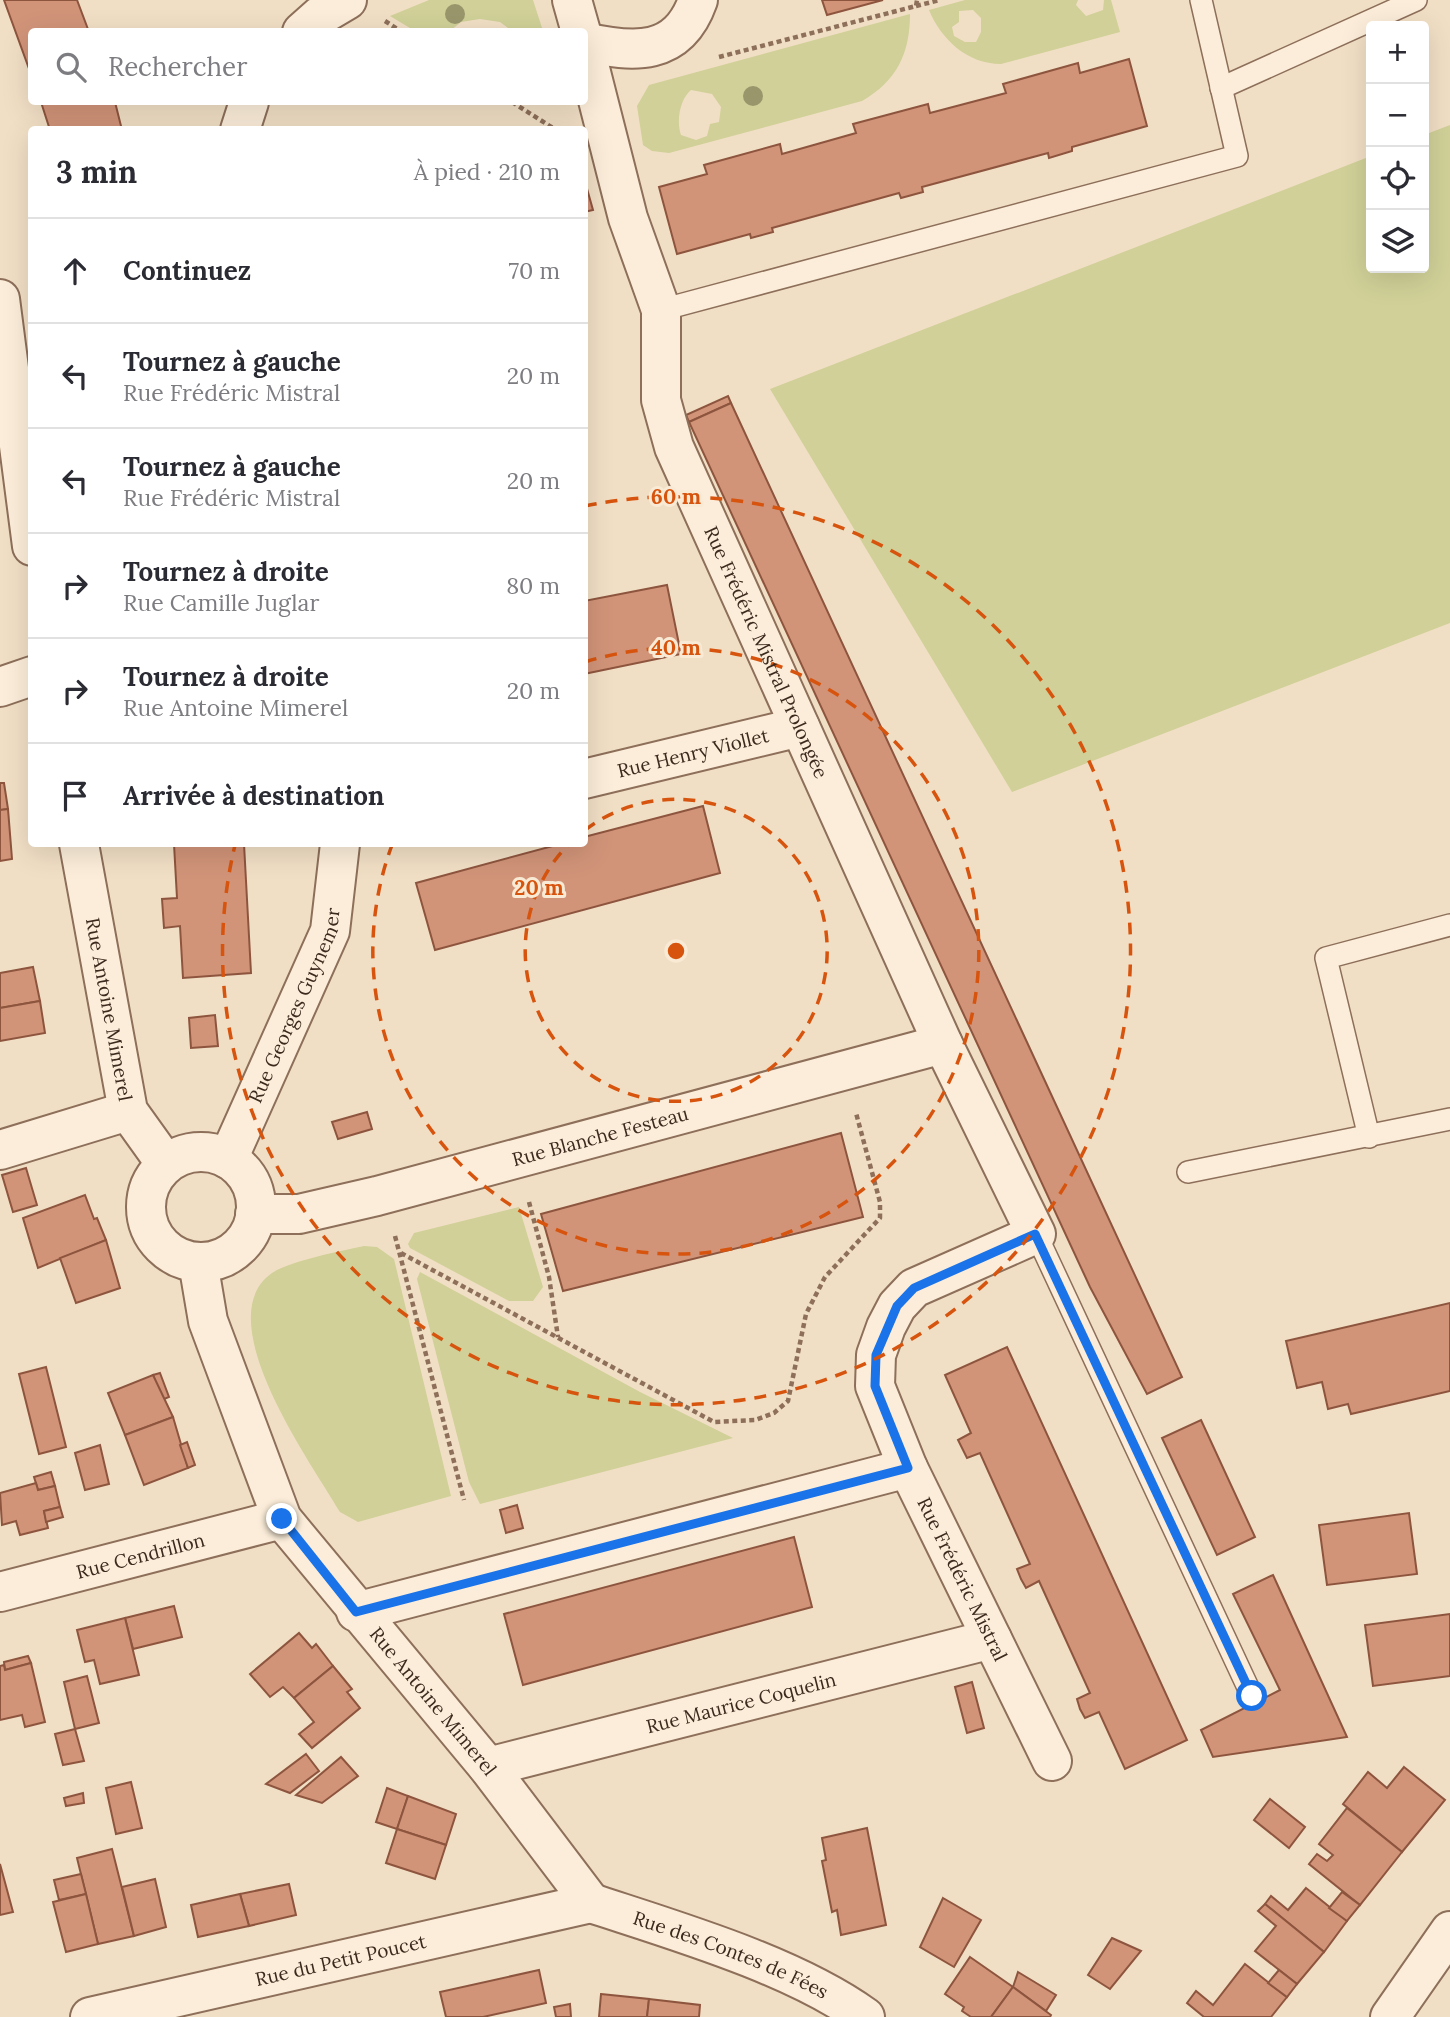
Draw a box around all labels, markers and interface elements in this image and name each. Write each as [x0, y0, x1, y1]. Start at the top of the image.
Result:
map controls [1366, 21, 1429, 273]
button: + [1366, 21, 1429, 84]
search box [28, 28, 588, 105]
icon: search [52, 48, 90, 86]
text: Rechercher [108, 50, 247, 83]
button: − [1366, 84, 1429, 147]
button: locate [1366, 147, 1429, 210]
text: 3 min [56, 153, 137, 191]
text: À pied · 210 m [414, 157, 560, 186]
button: layers [1366, 210, 1429, 273]
icon: ahead [56, 252, 94, 290]
text: Continuez [123, 254, 251, 287]
text: 70 m [509, 256, 560, 285]
text: Tournez à gauche [123, 345, 341, 378]
icon: left [56, 357, 94, 395]
text: 20 m [507, 361, 560, 390]
text: Rue Frédéric Mistral [123, 378, 340, 407]
text: Tournez à gauche [123, 450, 341, 483]
icon: left [56, 462, 94, 500]
text: 20 m [507, 466, 560, 495]
text: Rue Frédéric Mistral [123, 483, 340, 512]
text: 60 m [651, 483, 701, 510]
street label: Rue Frédéric Mistral Prolongée [699, 522, 834, 782]
text: Tournez à droite [123, 555, 329, 588]
icon: right [56, 567, 94, 605]
text: 80 m [506, 571, 560, 600]
text: Rue Camille Juglar [123, 588, 319, 617]
text: 40 m [651, 634, 701, 661]
text: Tournez à droite [123, 660, 329, 693]
icon: right [56, 672, 94, 710]
text: 20 m [507, 676, 560, 705]
text: Rue Antoine Mimerel [123, 693, 348, 722]
street label: Rue Henry Viollet [615, 723, 772, 783]
icon: arrive [56, 777, 94, 815]
text: Arrivée à destination [123, 779, 384, 812]
text: 20 m [514, 874, 564, 901]
street label: Rue Georges Guynemer [243, 906, 345, 1106]
street label: Rue Antoine Mimerel [81, 915, 138, 1103]
centre of rings [664, 939, 688, 963]
street label: Rue Blanche Festeau [509, 1101, 691, 1171]
street label: Rue Frédéric Mistral [912, 1493, 1013, 1665]
route end [266, 1503, 297, 1534]
street label: Rue Cendrillon [74, 1528, 207, 1584]
street label: Rue Antoine Mimerel [365, 1622, 502, 1780]
street label: Rue Maurice Coquelin [643, 1667, 838, 1738]
route start [1236, 1680, 1267, 1711]
street label: Rue des Contes de Fées [630, 1905, 833, 2004]
street label: Rue du Petit Poucet [253, 1929, 429, 1991]

